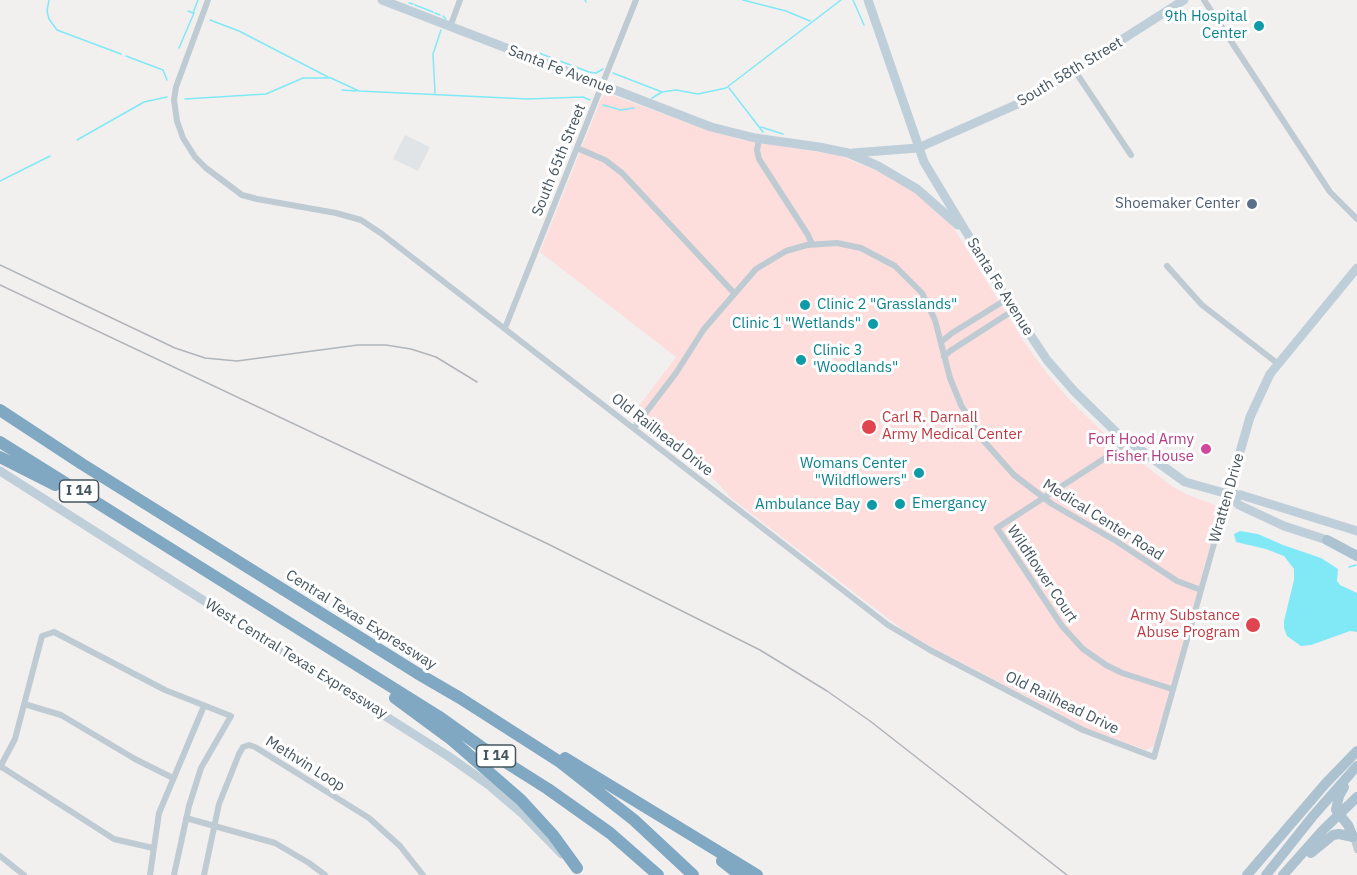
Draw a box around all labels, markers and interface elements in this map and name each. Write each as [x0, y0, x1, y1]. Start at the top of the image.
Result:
place label: 9th Hospital Center [1165, 8, 1247, 43]
marker: 9th Hospital Center [1252, 19, 1266, 33]
street label: South 58th Street [1014, 34, 1126, 110]
street label: Santa Fe Avenue [506, 42, 616, 98]
street label: South 65th Street [528, 101, 590, 219]
place label: Shoemaker Center [1115, 195, 1240, 213]
marker: Shoemaker Center [1245, 197, 1259, 211]
street label: Santa Fe Avenue [963, 235, 1037, 339]
place label: Clinic 2 "Grasslands" [817, 296, 957, 314]
marker: Clinic 2 "Grasslands" [798, 298, 812, 312]
place label: Clinic 1 "Wetlands" [732, 315, 861, 333]
marker: Clinic 1 "Wetlands" [866, 317, 880, 331]
place label: Clinic 3 'Woodlands" [813, 342, 898, 377]
marker: Clinic 3 'Woodlands" [794, 353, 808, 367]
street label: Old Railhead Drive [608, 390, 716, 480]
place label: Carl R. Darnall Army Medical Center [882, 409, 1022, 444]
marker: Carl R. Darnall Army Medical Center [860, 418, 878, 436]
place label: Fort Hood Army Fisher House [1088, 431, 1194, 466]
marker: Fort Hood Army Fisher House [1199, 442, 1213, 456]
street label: Wratten Drive [1206, 451, 1248, 545]
place label: Womans Center "Wildflowers" [800, 455, 907, 490]
marker: Womans Center "Wildflowers" [912, 466, 926, 480]
street label: Medical Center Road [1039, 476, 1167, 564]
road number: I 14 [60, 480, 98, 502]
place label: Emergancy [912, 495, 987, 513]
place label: Ambulance Bay [755, 496, 860, 514]
marker: Emergancy [893, 497, 907, 511]
marker: Ambulance Bay [865, 498, 879, 512]
street label: Wildflower Court [1003, 522, 1081, 626]
street label: Central Texas Expressway [282, 566, 440, 674]
street label: West Central Texas Expressway [201, 595, 391, 723]
place label: Army Substance Abuse Program [1130, 607, 1240, 642]
marker: Army Substance Abuse Program [1244, 616, 1262, 634]
street label: Old Railhead Drive [1002, 668, 1122, 738]
street label: Methvin Loop [262, 732, 348, 796]
road number: I 14 [476, 745, 516, 767]

